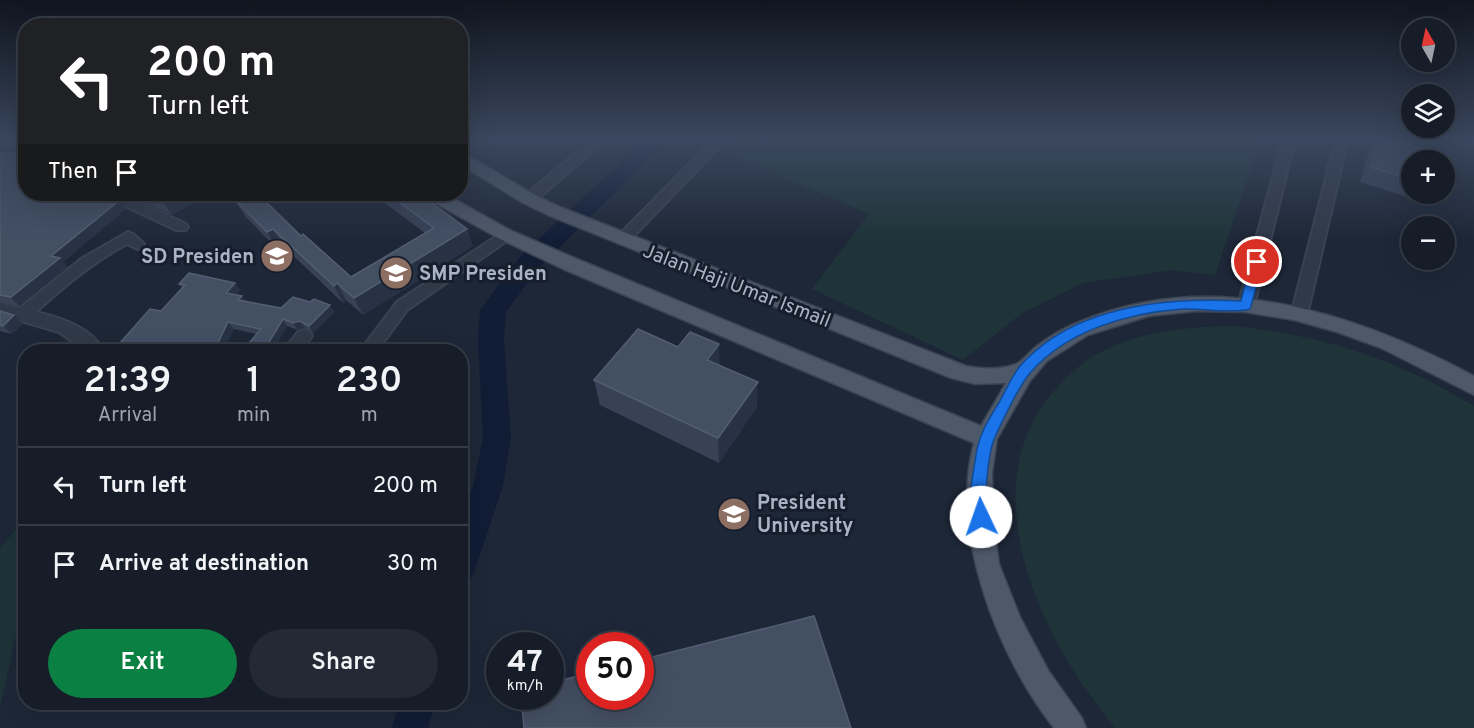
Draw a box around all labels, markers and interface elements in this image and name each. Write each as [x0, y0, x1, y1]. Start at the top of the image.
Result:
north arrow [1401, 18, 1455, 72]
map controls [1401, 18, 1455, 270]
text: 200 m [147, 38, 275, 91]
icon: left [48, 42, 126, 120]
button: layers [1401, 84, 1455, 138]
text: Turn left [147, 90, 249, 124]
button: + [1401, 150, 1455, 204]
icon: arrive [110, 156, 143, 189]
text: Then [48, 159, 98, 186]
button: − [1401, 216, 1455, 270]
pin [1231, 236, 1282, 287]
school or university icon: SD Presiden [259, 238, 295, 274]
street label: Jalan Haji Umar Ismail [639, 239, 834, 335]
place label: SD Presiden [141, 245, 254, 271]
icon: arrive [1240, 245, 1273, 278]
school or university icon: SMP Presiden [378, 255, 414, 291]
place label: SMP Presiden [419, 262, 547, 288]
text: 21:39 [84, 359, 171, 405]
text: 1 [247, 359, 261, 405]
text: 230 [336, 359, 402, 405]
text: Arrival [98, 403, 157, 429]
text: min [237, 403, 270, 429]
text: m [361, 403, 378, 429]
icon: left [48, 470, 81, 503]
text: Turn left [99, 473, 187, 500]
text: 200 m [373, 473, 438, 500]
position arrow [949, 485, 1013, 549]
place label: President University [757, 491, 853, 540]
school or university icon: President University [716, 496, 752, 532]
icon: arrive [48, 548, 81, 581]
text: Arrive at destination [99, 551, 309, 578]
text: 30 m [387, 551, 438, 578]
button: Exit [48, 629, 237, 698]
button: Share [249, 629, 438, 698]
speed limit sign: 50 [576, 632, 654, 710]
text: 47 [507, 645, 543, 682]
text: km/h [507, 677, 543, 696]

